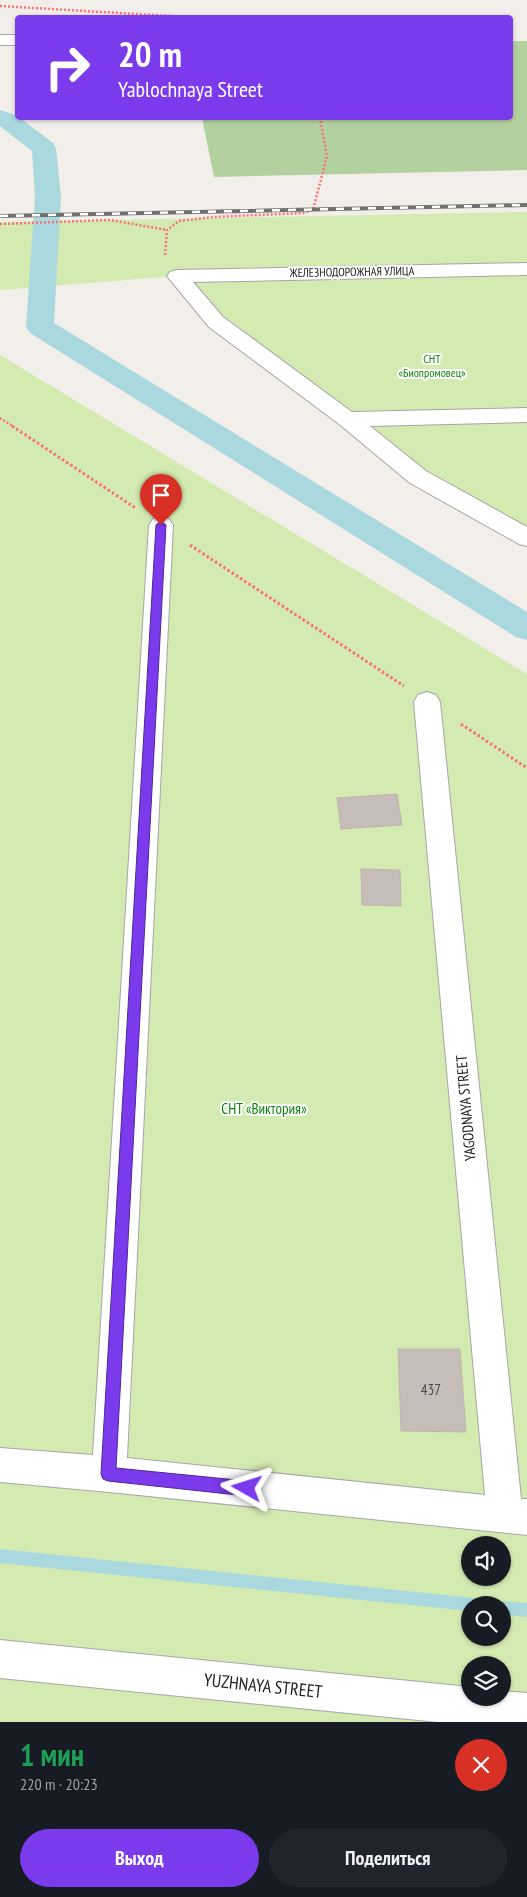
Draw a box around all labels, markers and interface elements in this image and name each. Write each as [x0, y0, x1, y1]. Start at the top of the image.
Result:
text: 20 m [118, 31, 182, 77]
icon: right [35, 35, 100, 100]
text: Yablochnaya Street [118, 75, 263, 103]
street label: ЖЕЛЕЗНОДОРОЖНАЯ УЛИЦА [289, 263, 415, 280]
park label: СНТ «Биопромовец» [398, 351, 466, 380]
pin [140, 474, 182, 525]
icon: arrive [147, 481, 175, 509]
street label: YAGODNAYA STREET [451, 1054, 480, 1162]
park label: СНТ «Виктория» [221, 1099, 307, 1118]
house number: 437 [421, 1380, 441, 1399]
position arrow [220, 1461, 272, 1513]
map controls [461, 1536, 511, 1706]
button: sound [461, 1536, 511, 1586]
button: search [461, 1596, 511, 1646]
button: layers [461, 1656, 511, 1706]
street label: YUZHNAYA STREET [203, 1668, 323, 1703]
text: 1 мин [20, 1735, 84, 1774]
button: close [455, 1739, 507, 1791]
text: 220 m · 20:23 [20, 1774, 98, 1794]
button: Выход [20, 1829, 259, 1887]
button: Поделиться [269, 1829, 507, 1887]

